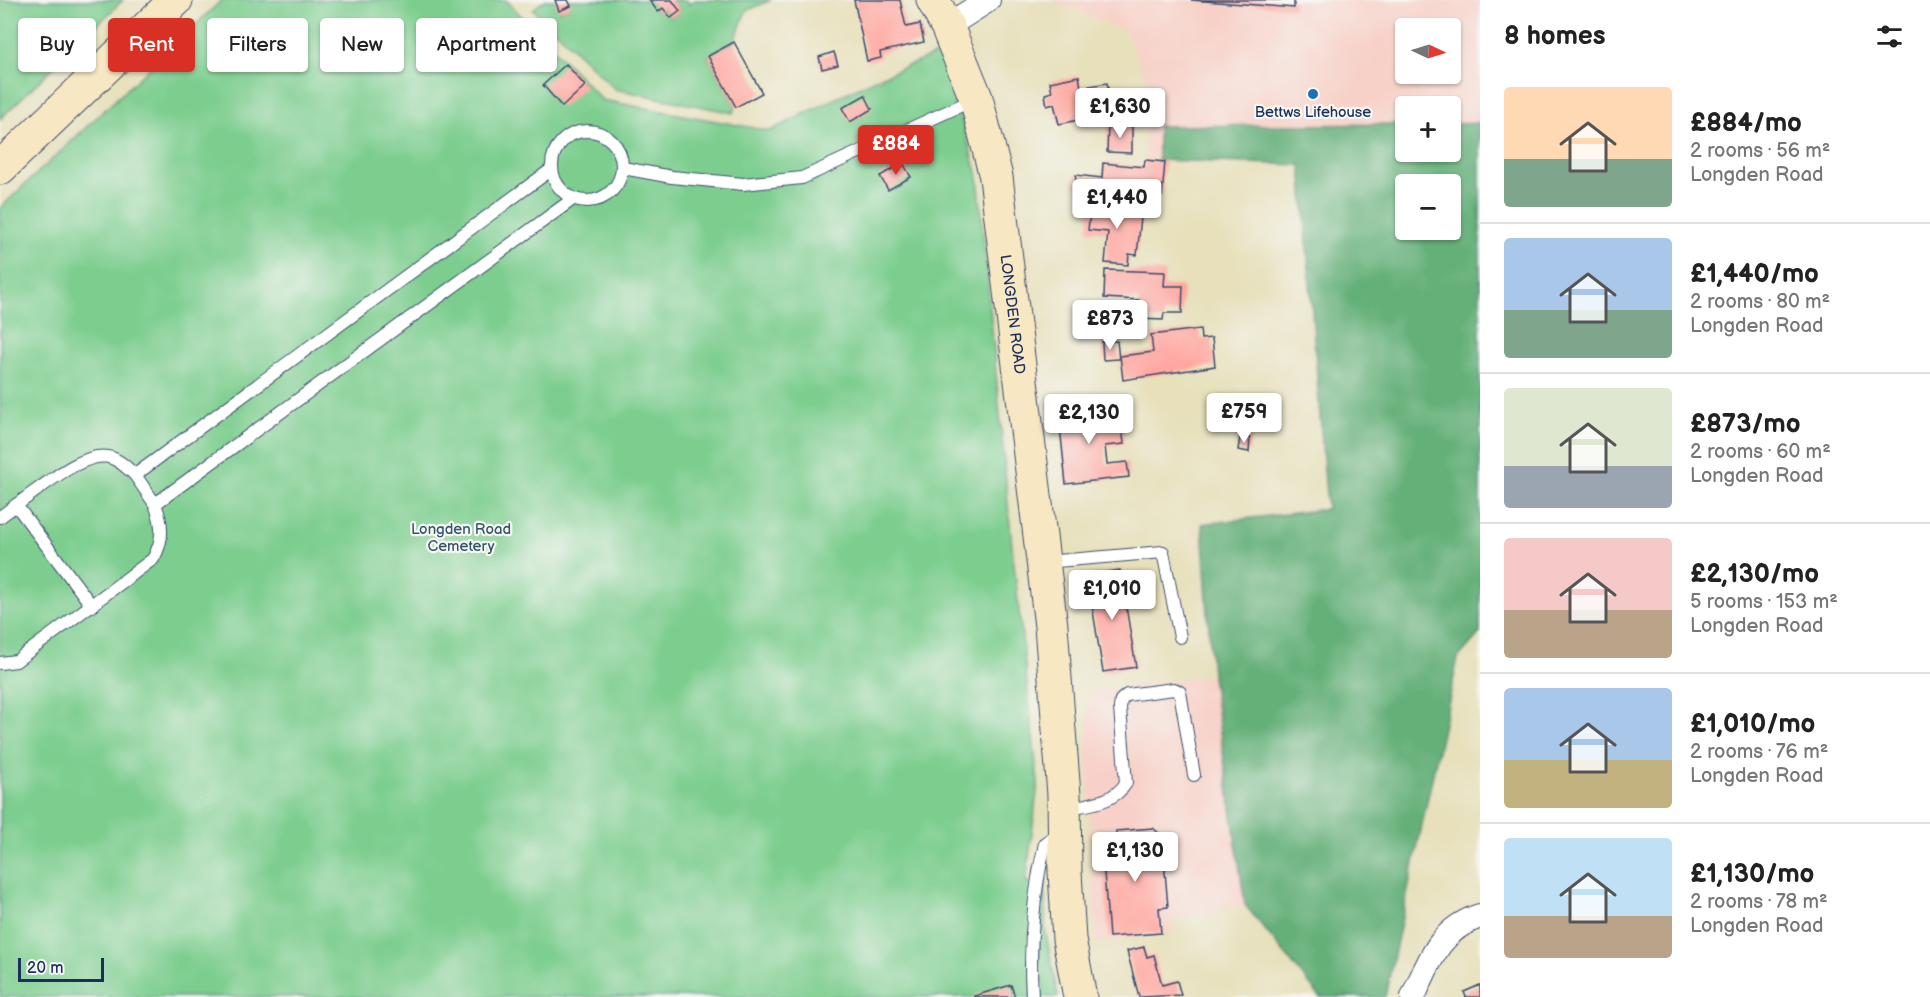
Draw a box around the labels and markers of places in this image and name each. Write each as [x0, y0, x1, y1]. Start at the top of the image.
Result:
marker: Bettws Lifehouse [1306, 87, 1320, 101]
pin: £1,630 [1071, 88, 1169, 139]
place label: Bettws Lifehouse [1255, 103, 1371, 122]
pin: £884 [860, 125, 932, 176]
pin: £1,440 [1068, 179, 1166, 230]
pin: £873 [1074, 300, 1146, 351]
pin: £759 [1208, 393, 1280, 444]
pin: £2,130 [1040, 394, 1138, 445]
pin: £1,010 [1063, 570, 1161, 621]
pin: £1,130 [1086, 832, 1184, 883]

